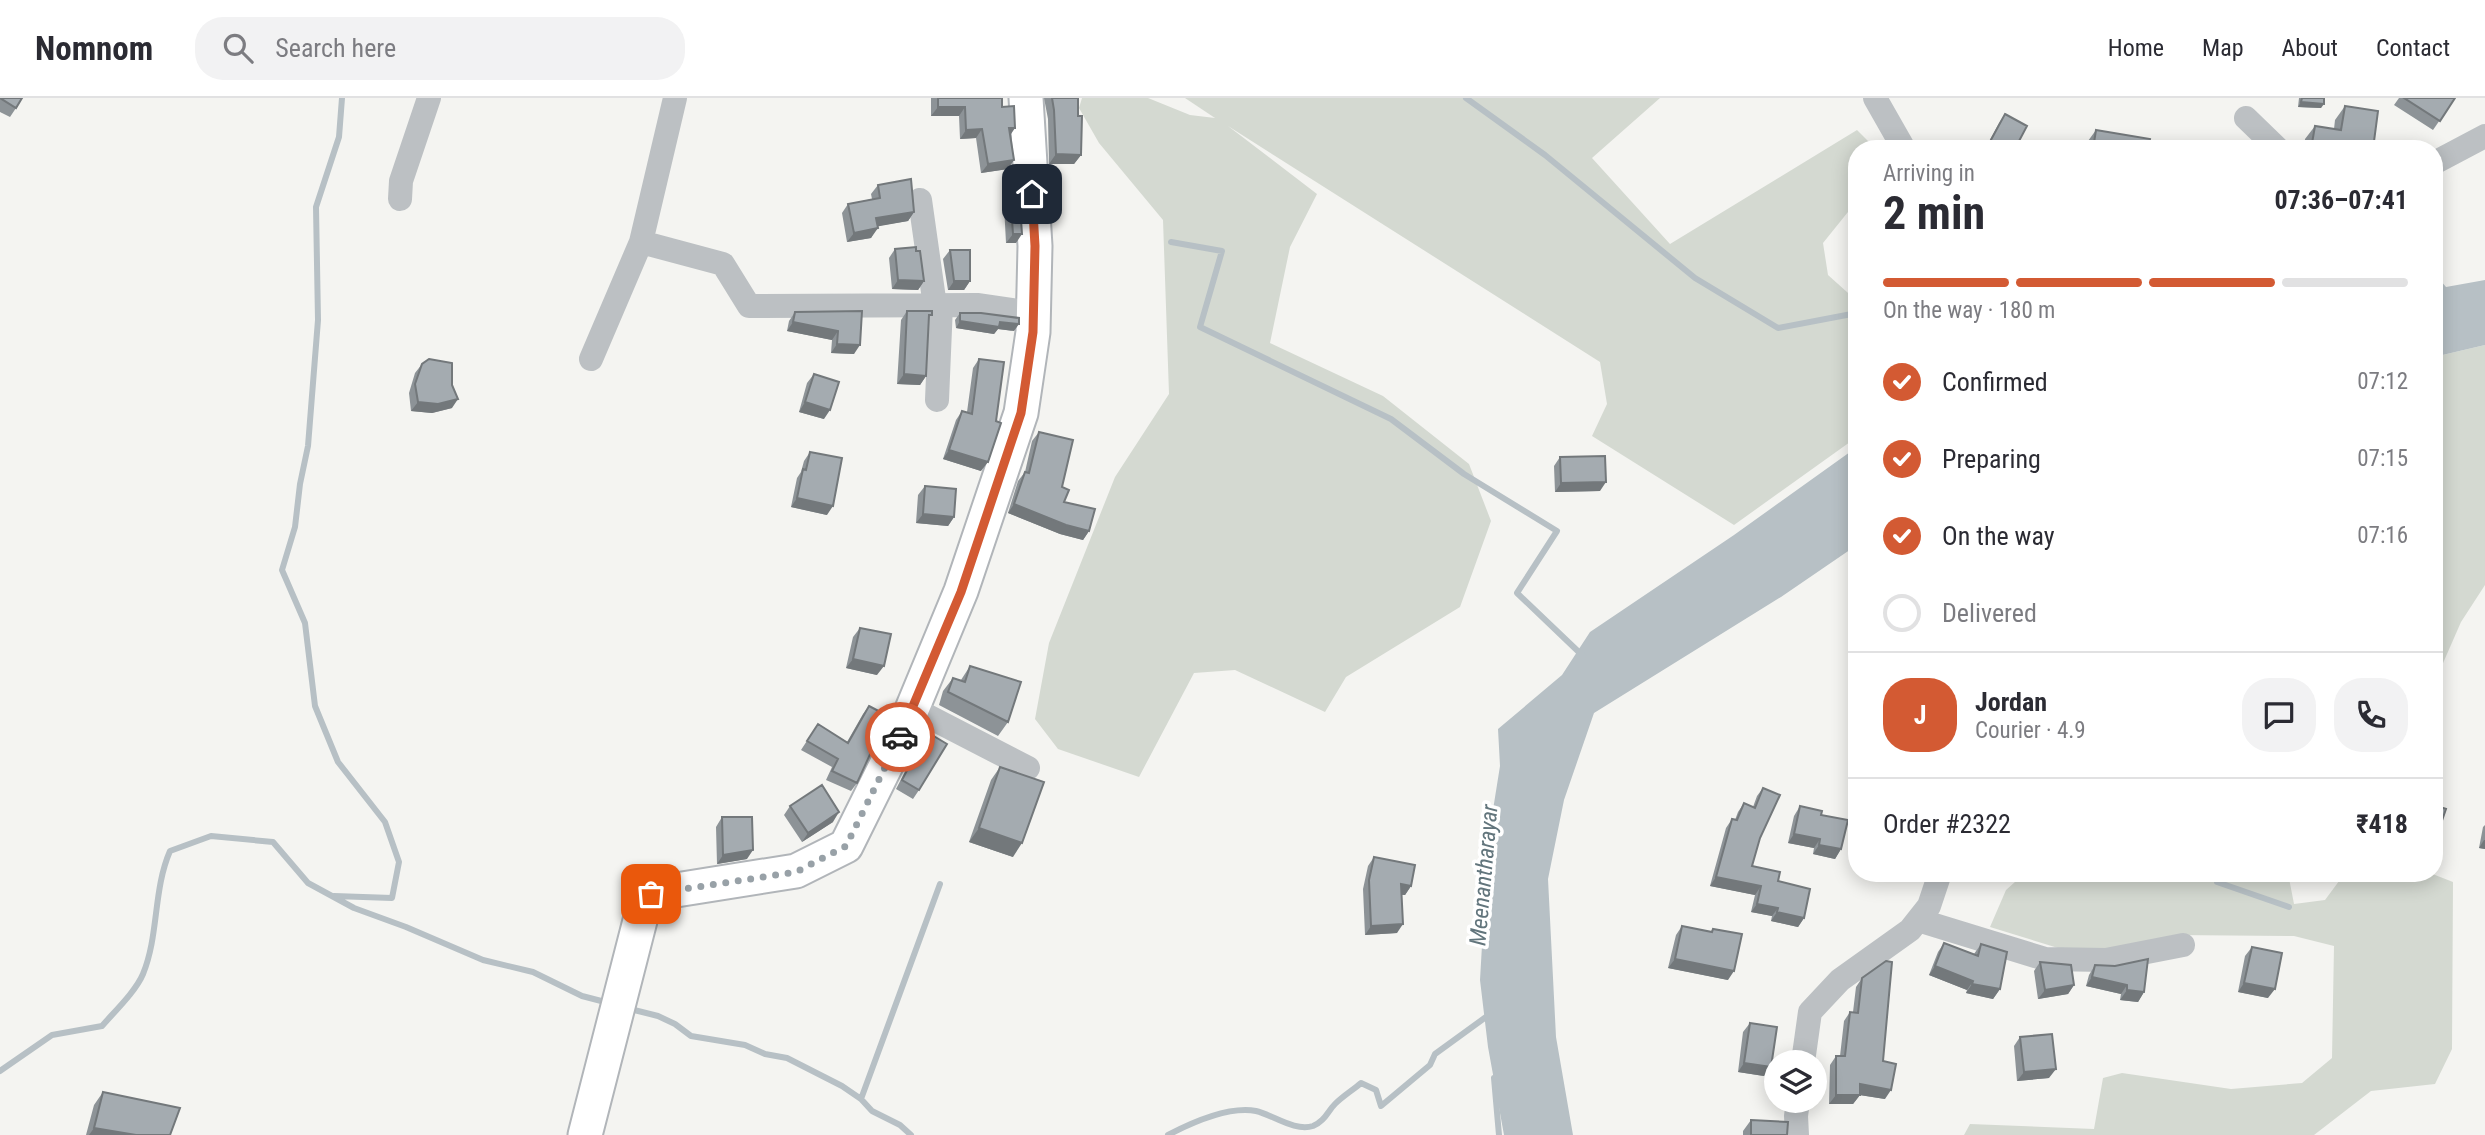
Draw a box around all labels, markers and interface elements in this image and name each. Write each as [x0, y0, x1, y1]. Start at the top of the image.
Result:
search box [195, 17, 685, 80]
text: Nomnom [35, 29, 153, 68]
icon: search [219, 29, 257, 67]
text: Search here [275, 33, 396, 63]
text: Home [2108, 34, 2164, 62]
text: Map [2202, 34, 2244, 62]
text: About [2282, 34, 2338, 62]
text: Contact [2376, 34, 2450, 62]
text: Arriving in [1883, 160, 1975, 187]
pin [1002, 164, 1062, 224]
icon: home [1013, 175, 1051, 213]
text: 07:36–07:41 [2274, 185, 2408, 215]
text: 2 min [1883, 186, 1985, 240]
text: On the way · 180 m [1883, 297, 2055, 324]
icon: check [1883, 363, 1921, 401]
text: Confirmed [1942, 367, 2048, 397]
text: 07:12 [2357, 368, 2408, 395]
icon: check [1883, 440, 1921, 478]
text: Preparing [1942, 444, 2041, 474]
text: 07:15 [2357, 445, 2408, 472]
icon: check [1883, 517, 1921, 555]
text: On the way [1942, 521, 2055, 551]
text: 07:16 [2357, 522, 2408, 549]
text: Delivered [1942, 598, 2037, 628]
button: chat [2242, 678, 2316, 752]
button: phone [2334, 678, 2408, 752]
text: Jordan [1975, 687, 2047, 717]
text: J [1914, 700, 1926, 730]
courier [865, 702, 935, 772]
text: Courier · 4.9 [1975, 717, 2086, 744]
icon: car [881, 718, 919, 756]
water label: Meenantharayar [1464, 802, 1504, 947]
text: Order #2322 [1883, 809, 2011, 839]
text: ₹418 [2356, 809, 2408, 839]
pin [621, 864, 681, 924]
icon: bag [632, 875, 670, 913]
map controls [1764, 1050, 1827, 1113]
button: layers [1764, 1050, 1827, 1113]

